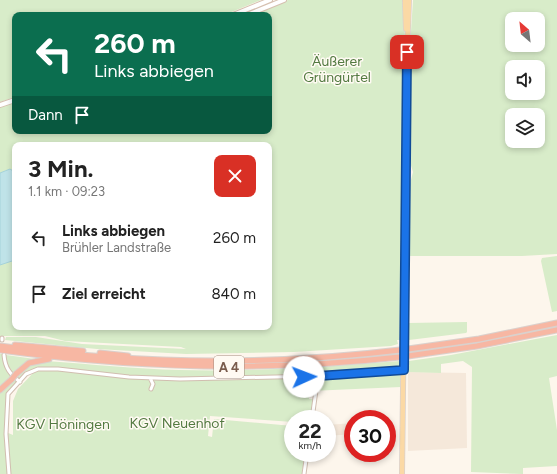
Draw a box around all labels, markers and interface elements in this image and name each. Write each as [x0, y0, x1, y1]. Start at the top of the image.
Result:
north arrow [505, 12, 545, 52]
map controls [505, 12, 545, 148]
text: 260 m [94, 26, 176, 60]
icon: left [28, 28, 80, 80]
pin [390, 35, 424, 69]
icon: arrive [396, 41, 418, 63]
park label: Äußerer Grüngürtel [303, 53, 371, 86]
text: Links abbiegen [94, 60, 214, 82]
button: sound [505, 60, 545, 100]
icon: arrive [71, 104, 93, 126]
text: Dann [28, 106, 63, 124]
button: layers [505, 108, 545, 148]
text: 3 Min. [28, 154, 94, 183]
button: close [214, 155, 256, 197]
text: 1.1 km · 09:23 [28, 184, 105, 199]
text: Links abbiegen [62, 222, 165, 240]
icon: left [28, 227, 50, 249]
text: 260 m [213, 229, 256, 247]
text: Brühler Landstraße [62, 240, 171, 255]
icon: arrive [28, 283, 50, 305]
text: Ziel erreicht [62, 285, 146, 303]
text: 840 m [211, 285, 256, 303]
road number: A 4 [214, 356, 244, 378]
position arrow [283, 356, 325, 398]
speed limit sign: 30 [344, 410, 396, 462]
park label: KGV Neuenhof [129, 415, 225, 432]
park label: KGV Höningen [16, 416, 110, 433]
text: 22 [298, 419, 322, 443]
text: km/h [299, 439, 321, 452]

